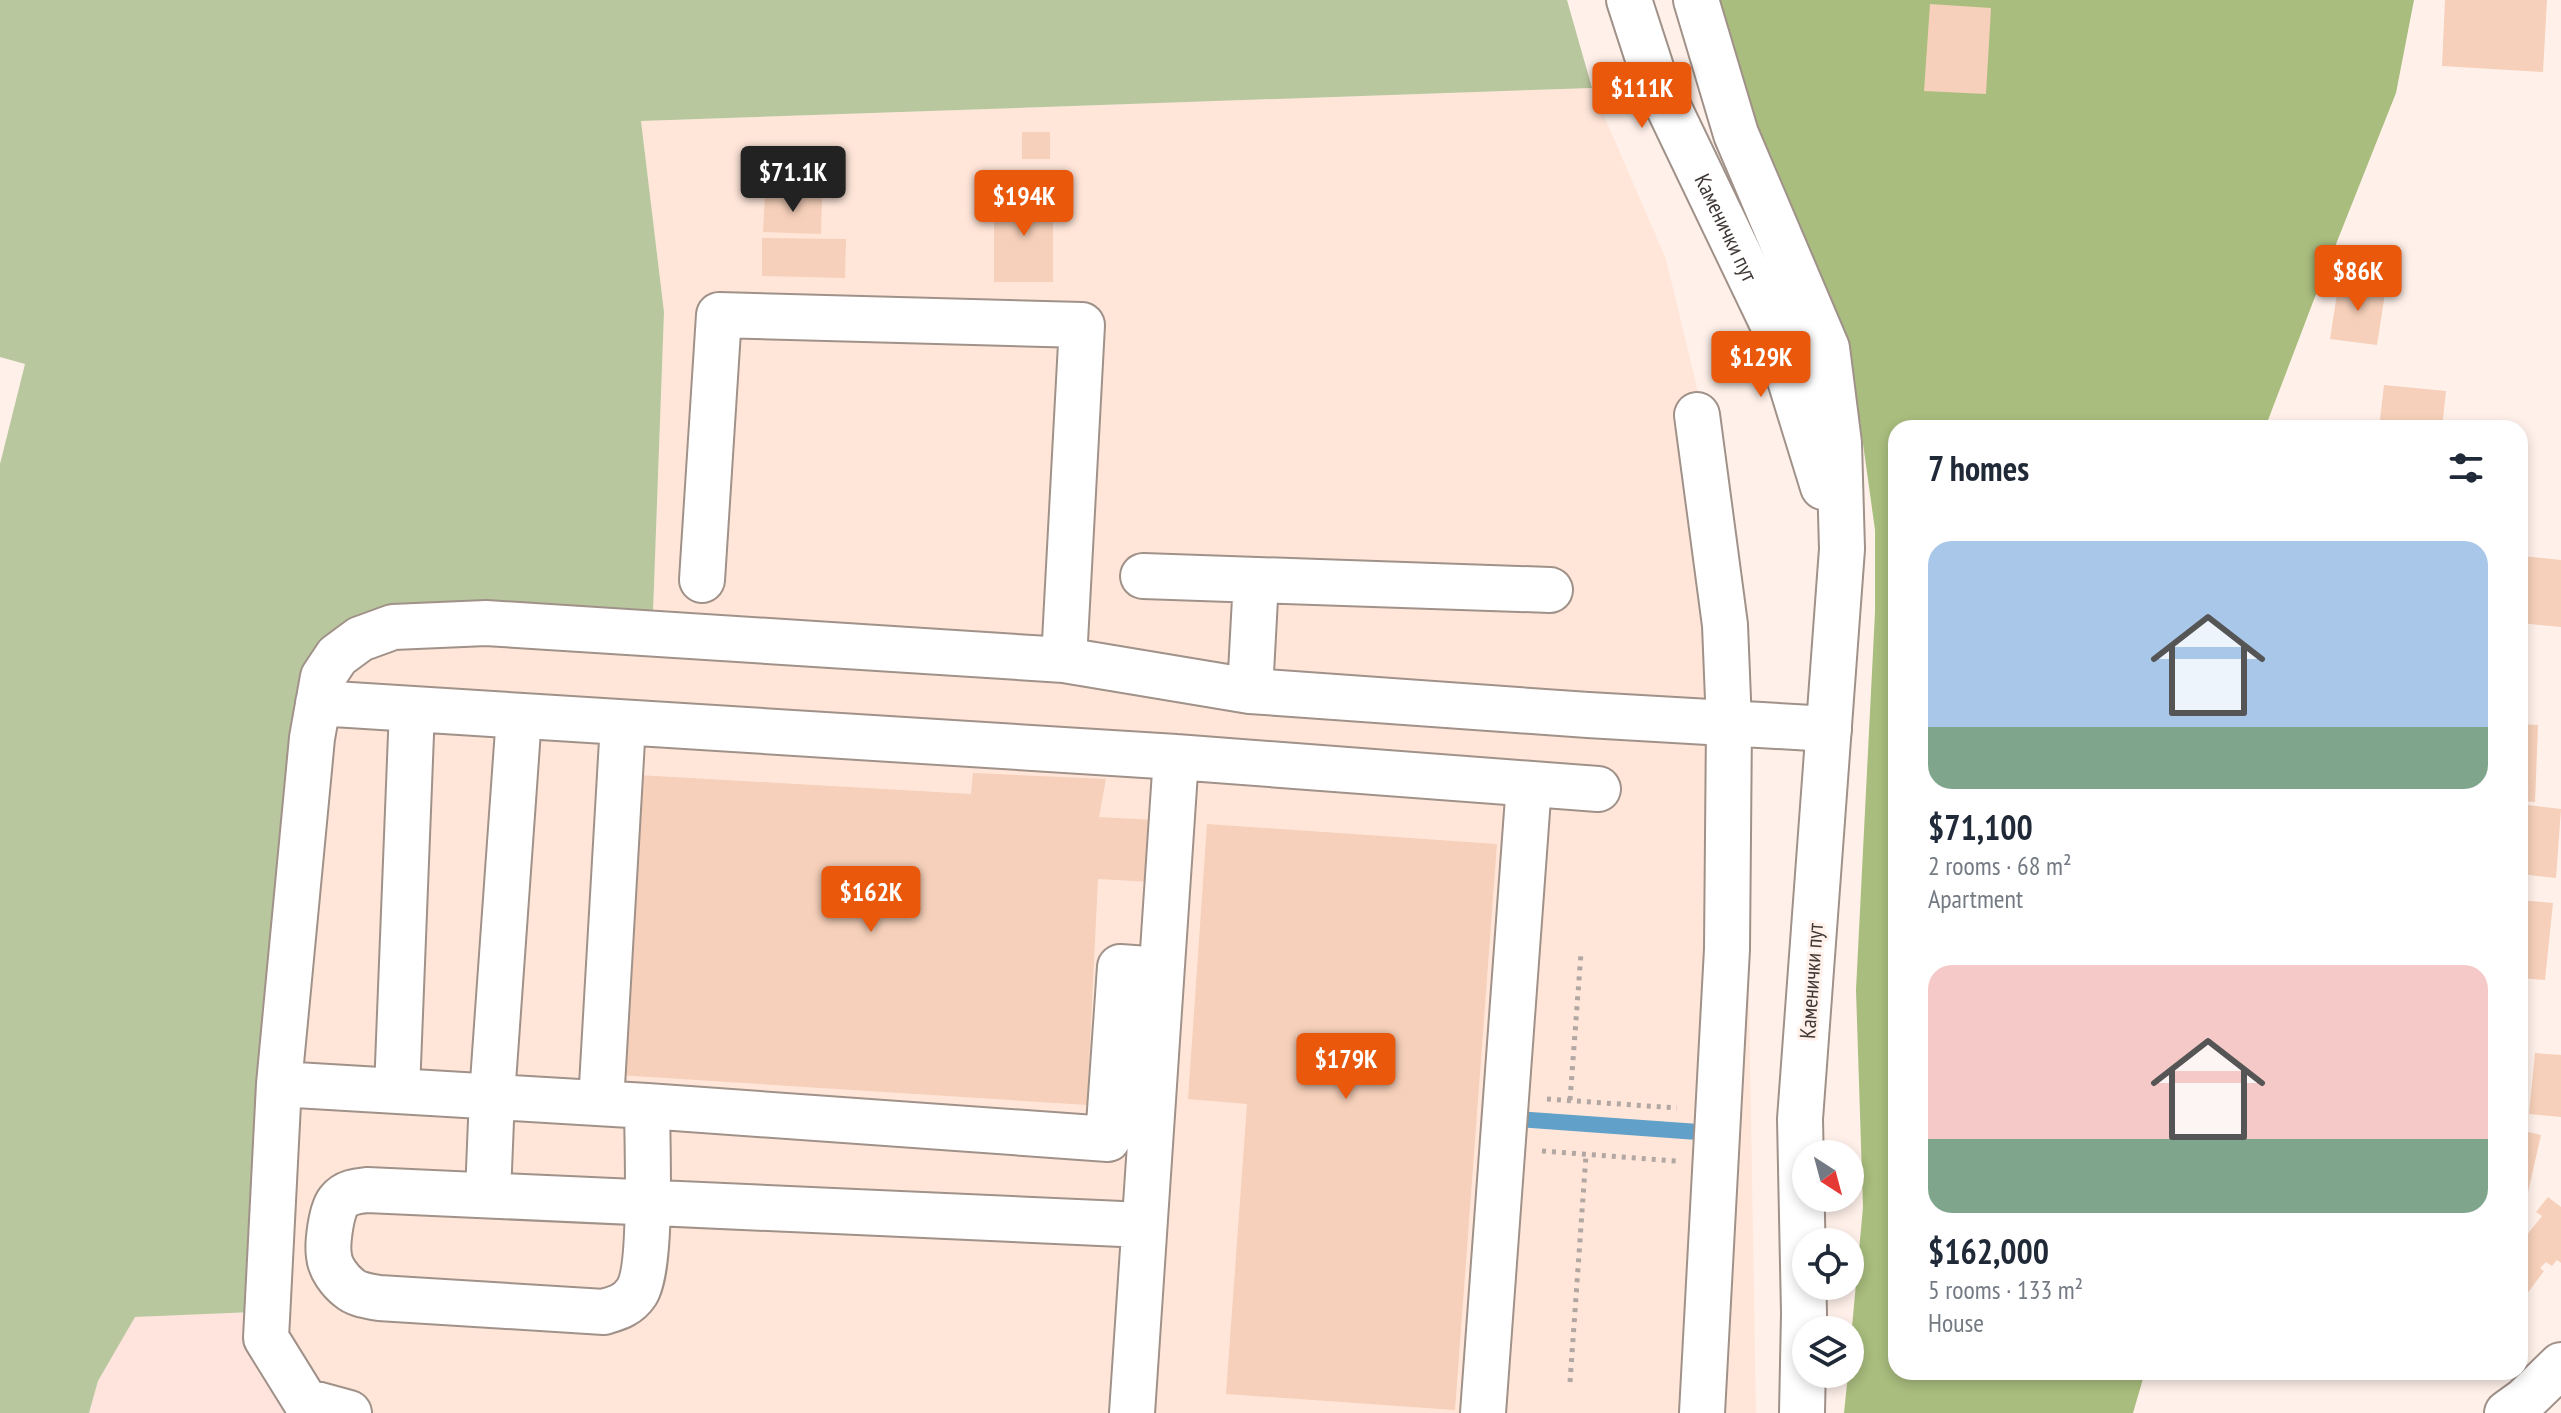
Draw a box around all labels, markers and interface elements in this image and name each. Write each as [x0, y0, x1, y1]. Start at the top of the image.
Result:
pin: $111K [1586, 62, 1698, 130]
text: $111K [1610, 71, 1674, 104]
pin: $71.1K [728, 146, 858, 214]
text: $71.1K [759, 155, 827, 188]
street label: Каменички пут [1689, 169, 1764, 287]
pin: $194K [968, 170, 1080, 238]
text: $194K [992, 179, 1056, 212]
pin: $86K [2311, 245, 2405, 313]
text: $86K [2333, 254, 2383, 287]
pin: $129K [1705, 331, 1817, 399]
text: $129K [1729, 340, 1793, 373]
text: 7 homes [1928, 446, 2029, 490]
icon: filters [2444, 446, 2488, 490]
icon: home [2136, 593, 2280, 737]
text: $71,100 [1928, 805, 2033, 849]
text: 2 rooms · 68 m² [1928, 849, 2072, 882]
pin: $162K [815, 866, 927, 934]
text: $162K [839, 875, 903, 908]
text: Apartment [1928, 882, 2023, 915]
street label: Каменички пут [1793, 921, 1829, 1040]
icon: home [2136, 1017, 2280, 1161]
pin: $179K [1290, 1033, 1402, 1101]
text: $179K [1314, 1042, 1378, 1075]
north arrow [1792, 1140, 1864, 1212]
map controls [1792, 1140, 1864, 1388]
button: locate [1792, 1228, 1864, 1300]
text: $162,000 [1928, 1229, 2049, 1273]
text: 5 rooms · 133 m² [1928, 1273, 2083, 1306]
text: House [1928, 1306, 1984, 1339]
button: layers [1792, 1316, 1864, 1388]

